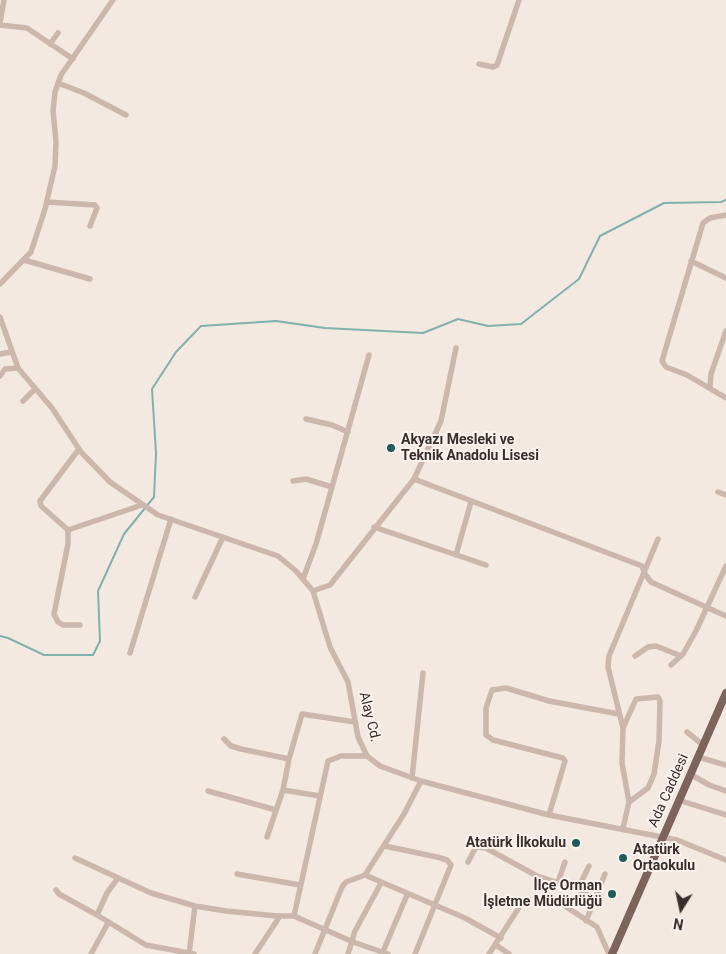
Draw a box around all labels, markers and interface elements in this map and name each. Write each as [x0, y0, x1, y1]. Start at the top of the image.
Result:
place label: Akyazı Mesleki ve Teknik Anadolu Lisesi [401, 432, 539, 464]
marker: Akyazı Mesleki ve Teknik Anadolu Lisesi [385, 442, 397, 454]
street label: Alay Cd. [355, 690, 383, 744]
street label: Ada Caddesi [645, 752, 693, 830]
place label: Atatürk İlkokulu [466, 835, 566, 851]
marker: Atatürk İlkokulu [570, 837, 582, 849]
place label: Atatürk Ortaokulu [633, 842, 695, 874]
marker: Atatürk Ortaokulu [617, 852, 629, 864]
place label: İlçe Orman İşletme Müdürlüğü [483, 878, 602, 910]
north arrow [656, 884, 706, 934]
marker: İlçe Orman İşletme Müdürlüğü [606, 888, 618, 900]
text: N [672, 915, 685, 933]

